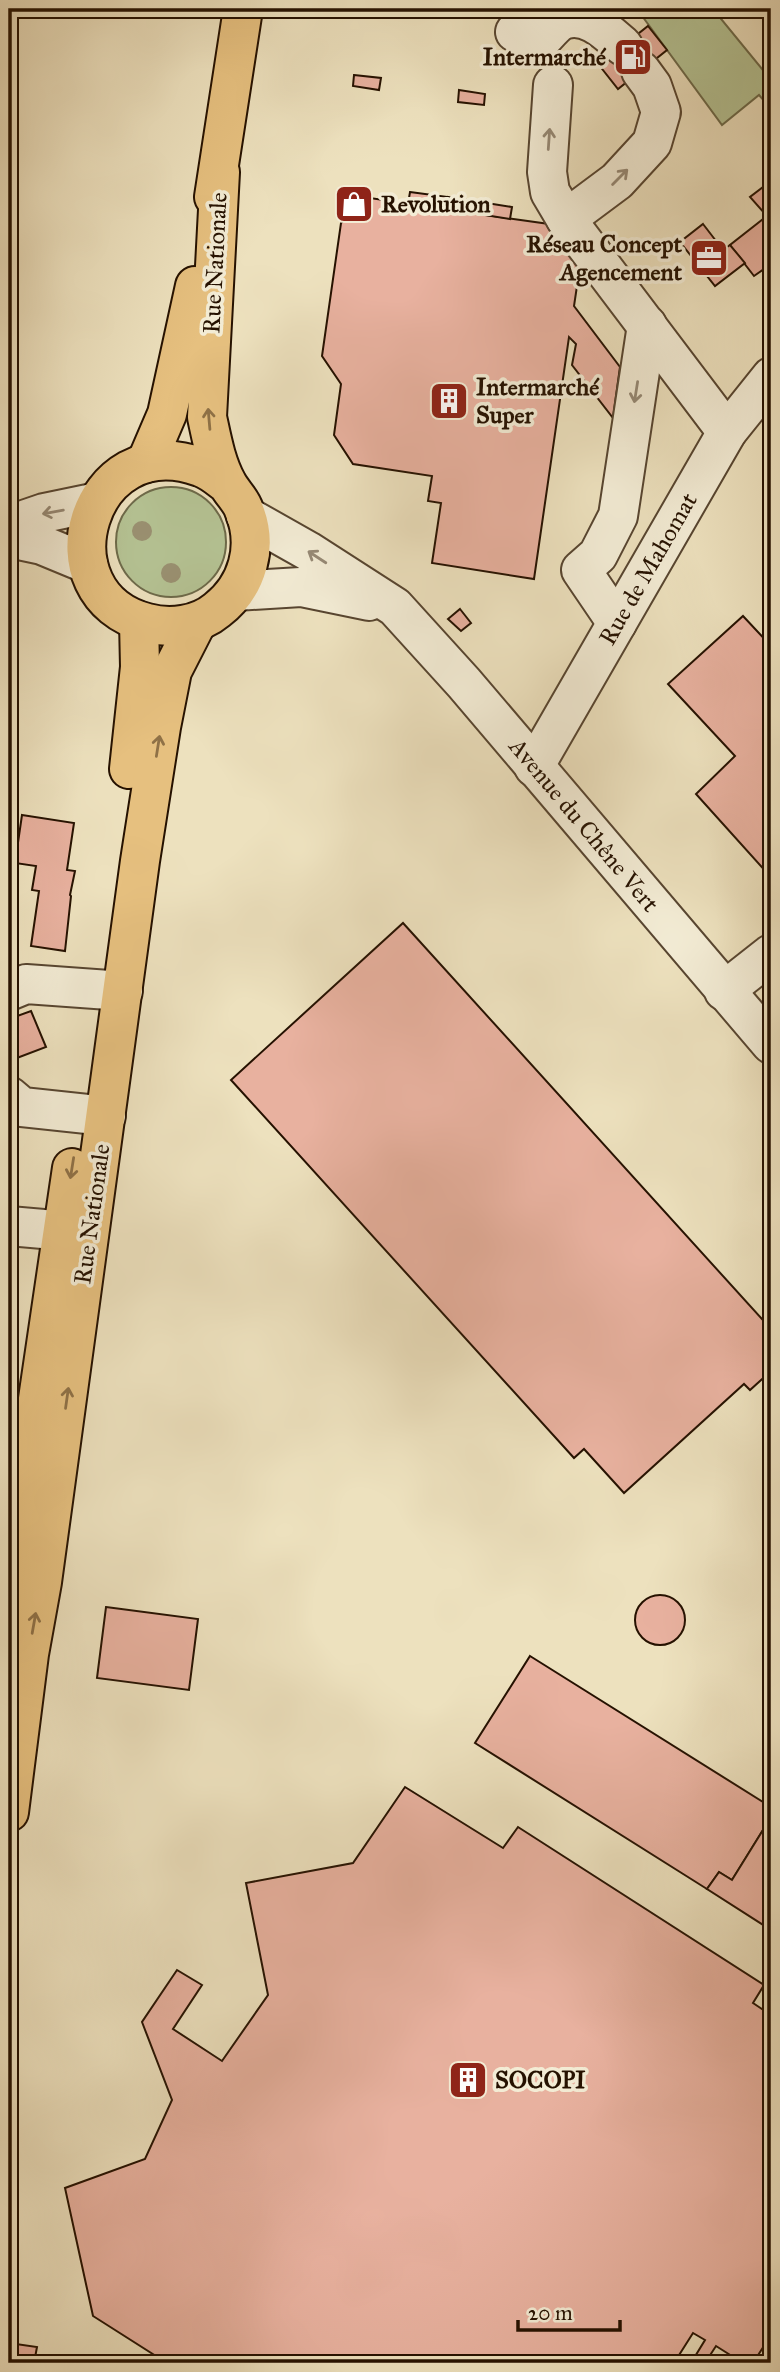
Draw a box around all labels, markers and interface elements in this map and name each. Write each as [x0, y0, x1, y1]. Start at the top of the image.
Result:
fuel station icon: Intermarché [612, 36, 654, 78]
place label: Intermarché [483, 42, 607, 72]
one-way arrow [543, 128, 556, 151]
one-way arrow [611, 168, 628, 185]
shop icon: Revolution [333, 183, 375, 225]
place label: Revolution [381, 189, 491, 219]
street label: Rue Nationale [196, 192, 234, 334]
place label: Réseau Concept Agencement [526, 229, 682, 287]
office icon: Réseau Concept Agencement [688, 237, 730, 279]
place label: Intermarché Super [476, 372, 600, 430]
building icon: Intermarché Super [428, 380, 470, 422]
one-way arrow [629, 380, 642, 403]
one-way arrow [202, 408, 215, 431]
street label: Rue de Mahomat [592, 487, 704, 651]
one-way arrow [42, 506, 65, 519]
one-way arrow [308, 549, 327, 564]
street label: Avenue du Chêne Vert [502, 731, 666, 918]
one-way arrow [152, 735, 165, 757]
street label: Rue Nationale [67, 1142, 117, 1286]
one-way arrow [65, 1156, 78, 1179]
one-way arrow [60, 1387, 73, 1410]
one-way arrow [28, 1613, 41, 1635]
building icon: SOCOPI [447, 2059, 489, 2101]
place label: SOCOPI [495, 2065, 586, 2095]
scale bar [518, 2288, 619, 2332]
text: 20 m [528, 2300, 573, 2326]

